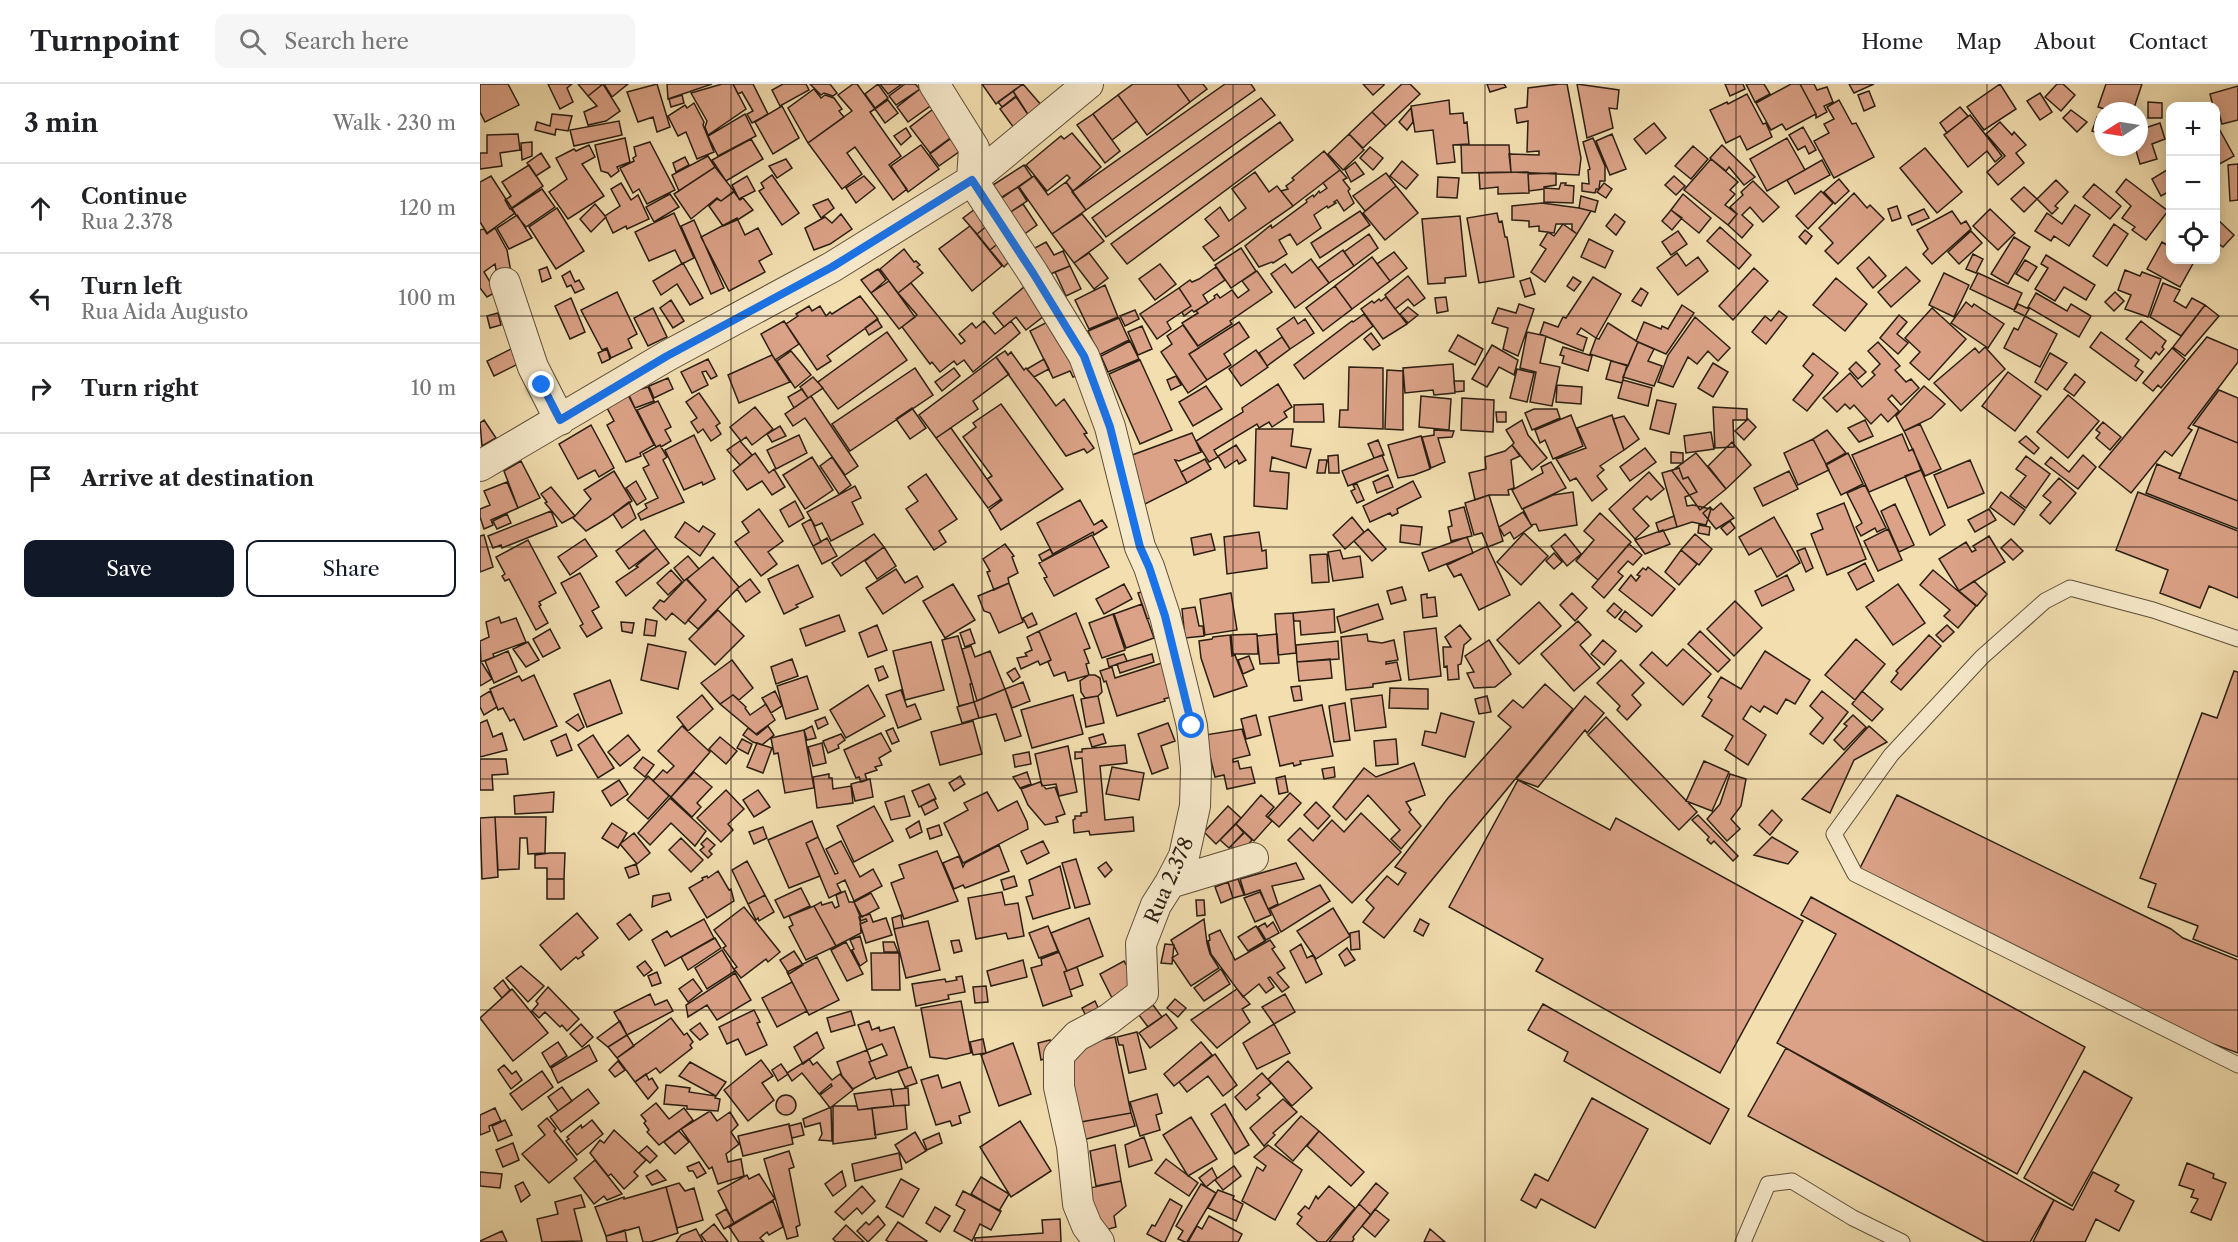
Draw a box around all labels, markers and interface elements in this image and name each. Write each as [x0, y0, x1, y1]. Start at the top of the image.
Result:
search box [215, 14, 635, 68]
text: Turnpoint [30, 24, 179, 58]
icon: search [236, 25, 269, 58]
text: Search here [284, 28, 409, 55]
text: Home [1862, 29, 1923, 54]
text: Map [1956, 29, 2001, 54]
text: About [2034, 29, 2096, 54]
text: Contact [2129, 29, 2208, 54]
north arrow [2094, 102, 2148, 156]
map controls [2166, 102, 2220, 264]
button: + [2166, 102, 2220, 156]
text: 3 min [24, 107, 98, 139]
text: Walk · 230 m [333, 111, 456, 135]
button: − [2166, 156, 2220, 210]
text: Continue [81, 183, 187, 210]
icon: ahead [24, 192, 57, 225]
text: 120 m [399, 196, 456, 220]
text: Rua 2.378 [81, 210, 173, 234]
button: locate [2166, 210, 2220, 264]
text: Turn left [81, 273, 182, 300]
icon: left [24, 282, 57, 315]
text: 100 m [398, 286, 456, 310]
text: Rua Aida Augusto [81, 300, 248, 324]
route end [528, 371, 554, 397]
icon: right [24, 372, 57, 405]
text: Turn right [81, 375, 199, 402]
text: 10 m [411, 376, 456, 400]
icon: arrive [24, 462, 57, 495]
text: Arrive at destination [81, 465, 314, 492]
button: Save [24, 540, 234, 597]
button: Share [246, 540, 456, 597]
route start [1178, 712, 1204, 738]
street label: Rua 2.378 [1139, 833, 1199, 927]

